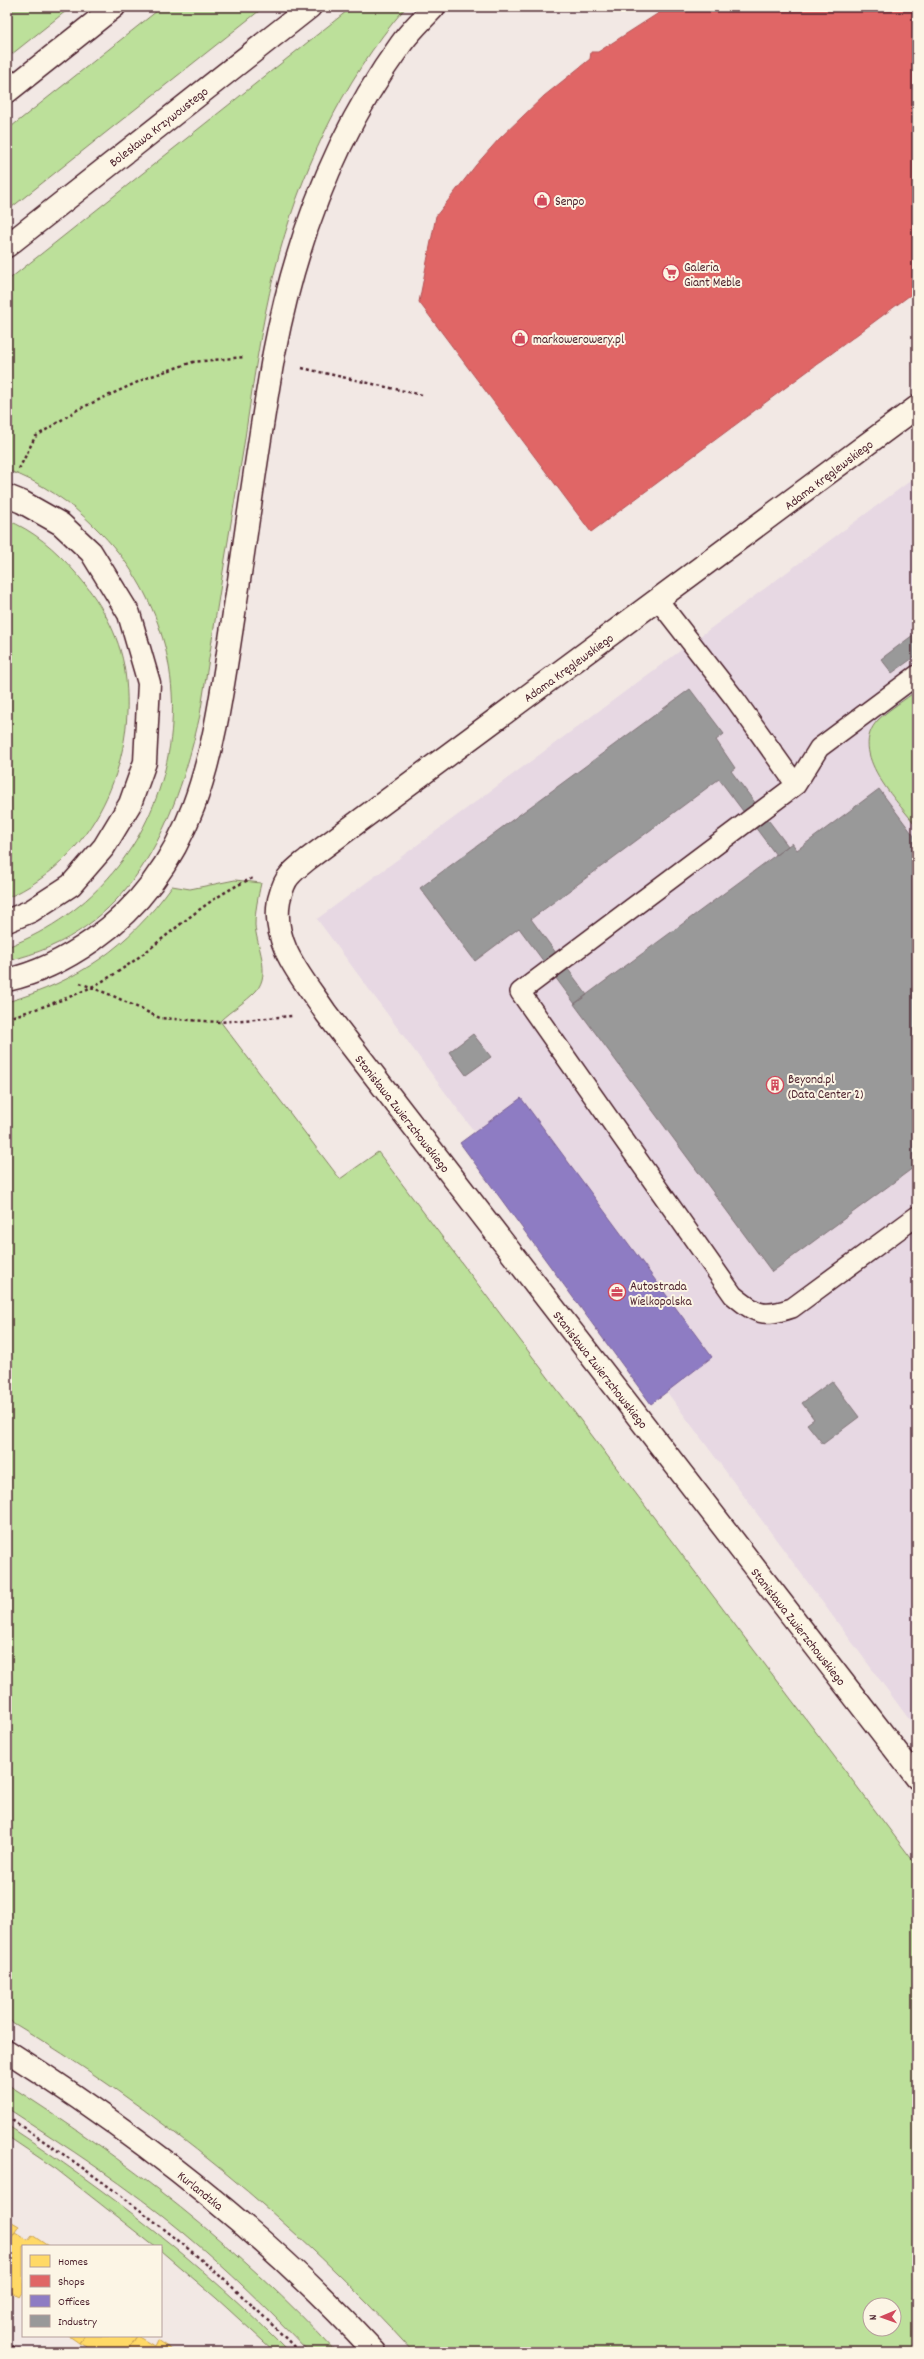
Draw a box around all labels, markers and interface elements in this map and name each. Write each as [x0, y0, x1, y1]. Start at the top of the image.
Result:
street label: Bolesława Krzywoustego [106, 83, 213, 173]
shop icon: Senpo [532, 190, 552, 210]
place label: Senpo [555, 193, 584, 212]
place label: Galeria Giant Meble [684, 259, 741, 293]
supermarket icon: Galeria Giant Meble [661, 263, 681, 283]
shop icon: markowerowery.pl [510, 328, 530, 348]
place label: markowerowery.pl [533, 331, 624, 350]
street label: Adama Kręglewskiego [781, 436, 878, 516]
street label: Adama Kręglewskiego [521, 630, 619, 708]
street label: Stanisława Zwierzchowskiego [349, 1052, 453, 1178]
place label: Beyond.pl (Data Center 2) [788, 1071, 863, 1105]
building icon: Beyond.pl (Data Center 2) [765, 1075, 785, 1095]
place label: Autostrada Wielkopolska [630, 1278, 692, 1312]
office icon: Autostrada Wielkopolska [607, 1282, 627, 1302]
street label: Stanisława Zwierzchowskiego [547, 1308, 651, 1434]
street label: Stanisława Zwierzchowskiego [745, 1565, 849, 1691]
street label: Kurlandzka [172, 2168, 227, 2217]
legend [22, 2245, 162, 2337]
text: Homes [58, 2254, 88, 2271]
text: Shops [58, 2274, 85, 2291]
text: Offices [58, 2294, 90, 2311]
north arrow [862, 2297, 902, 2337]
text: Industry [58, 2314, 98, 2331]
text: N [866, 2314, 882, 2320]

